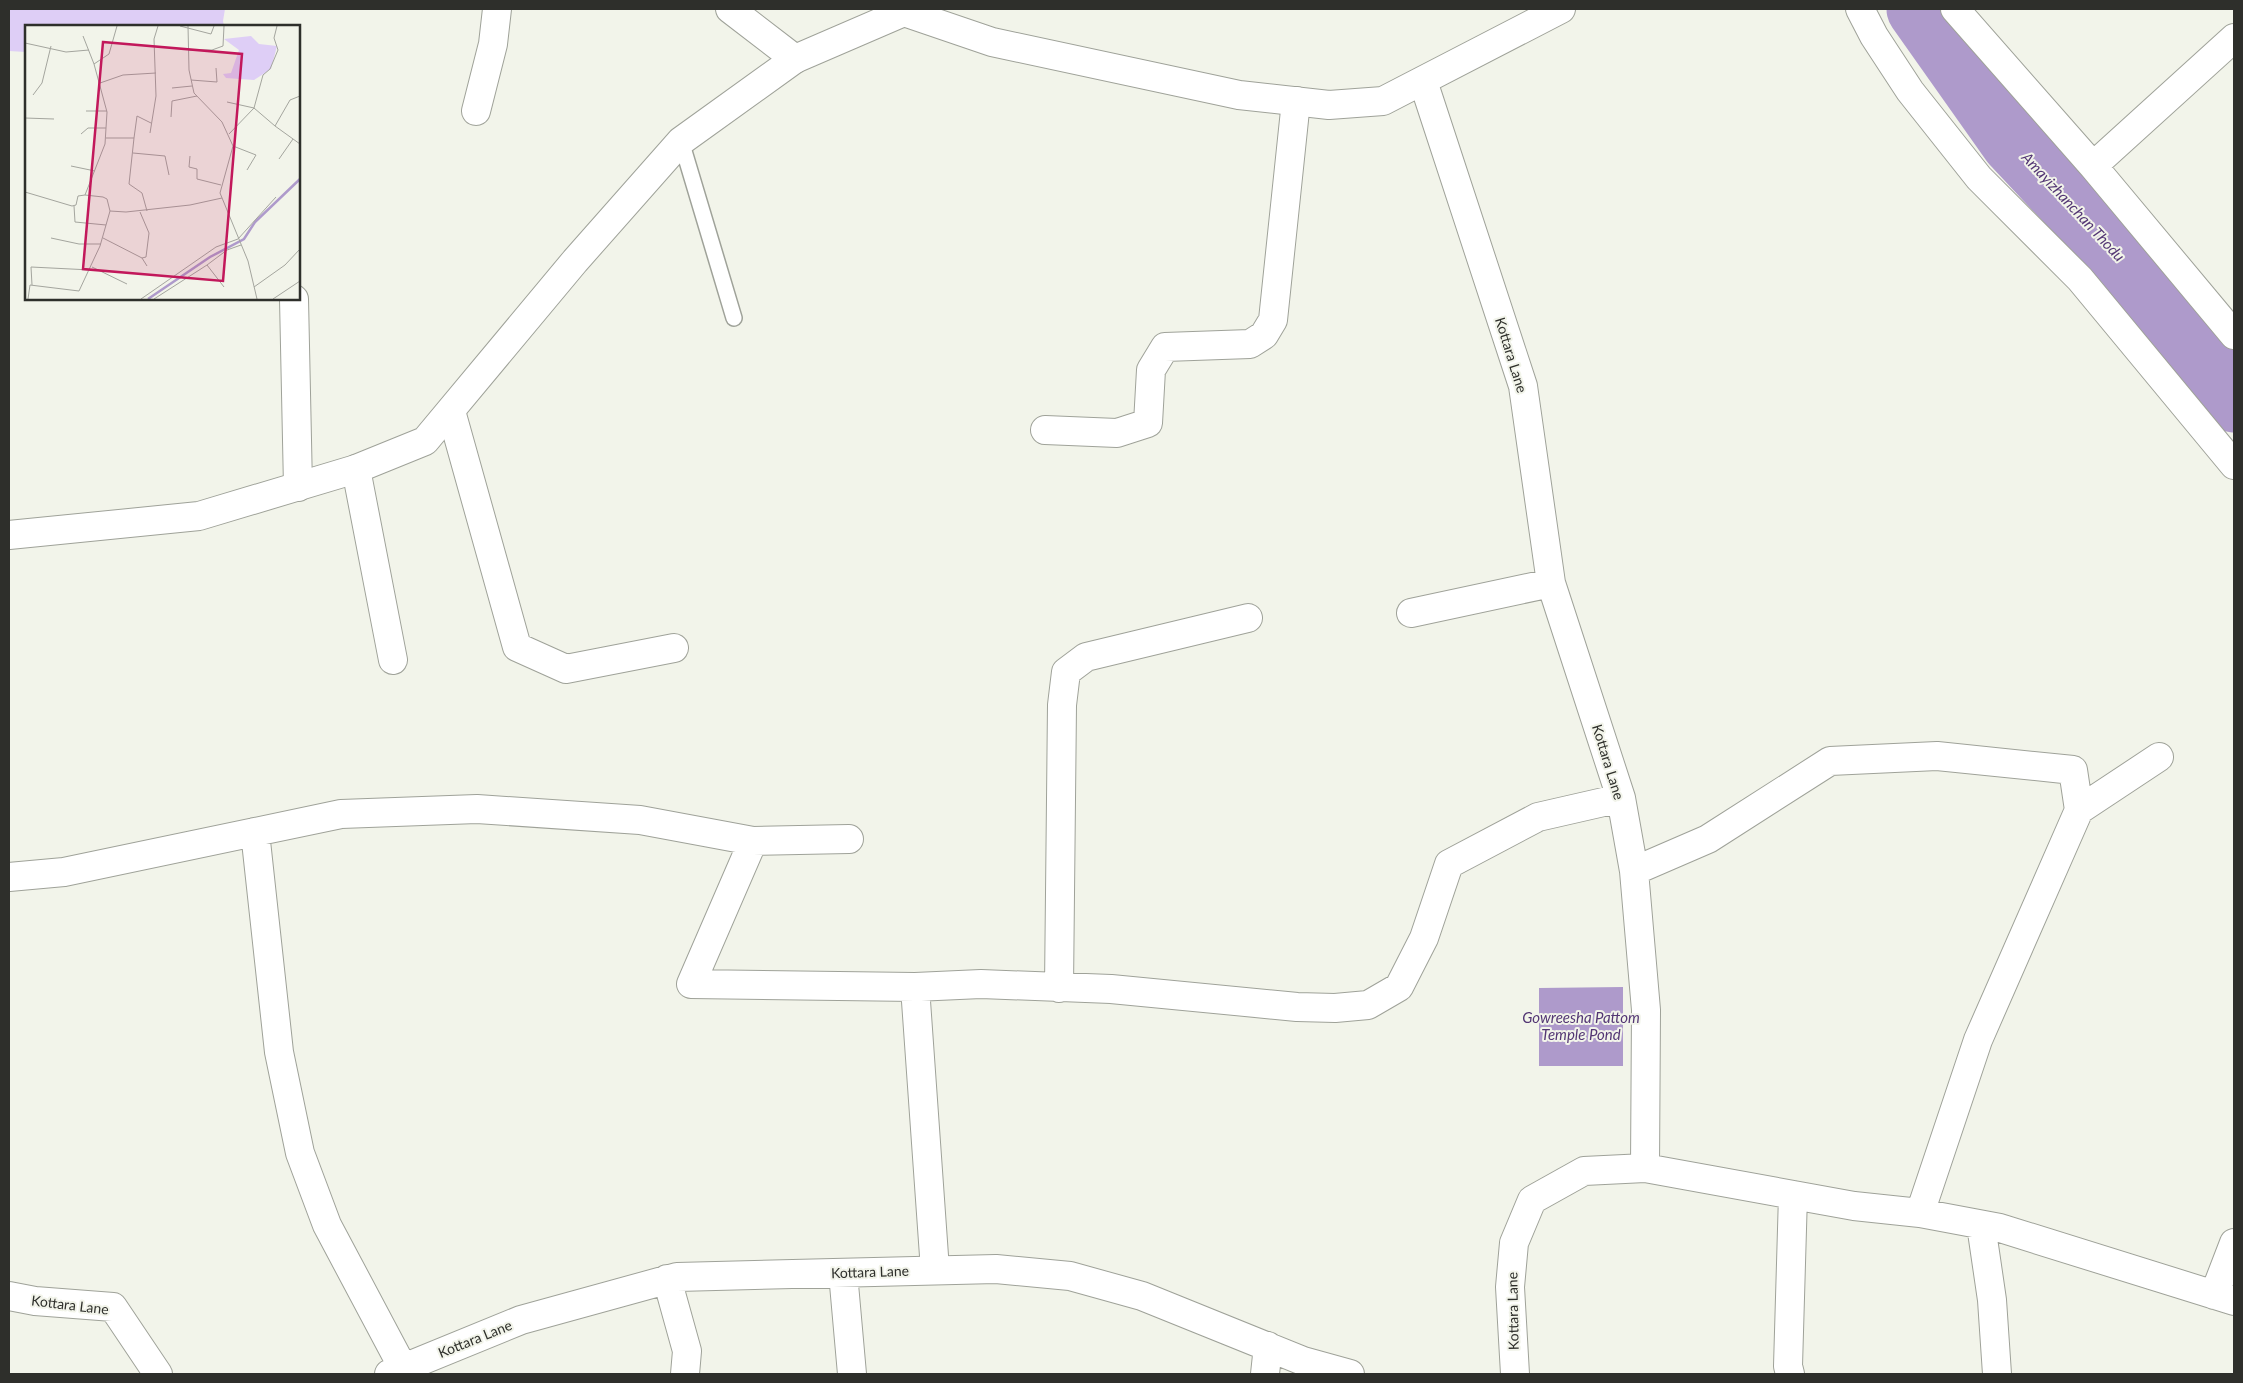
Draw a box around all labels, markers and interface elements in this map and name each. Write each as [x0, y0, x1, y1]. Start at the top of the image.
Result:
inset map [25, 25, 300, 300]
water label: Amayizhanchan Thodu [2018, 147, 2129, 265]
street label: Kottara Lane [1492, 315, 1531, 395]
street label: Kottara Lane [1589, 722, 1628, 802]
water label: Gowreesha Pattom Temple Pond [1522, 1008, 1640, 1043]
street label: Kottara Lane [831, 1262, 909, 1281]
street label: Kottara Lane [1503, 1272, 1522, 1350]
street label: Kottara Lane [30, 1291, 110, 1318]
street label: Kottara Lane [435, 1316, 514, 1361]

